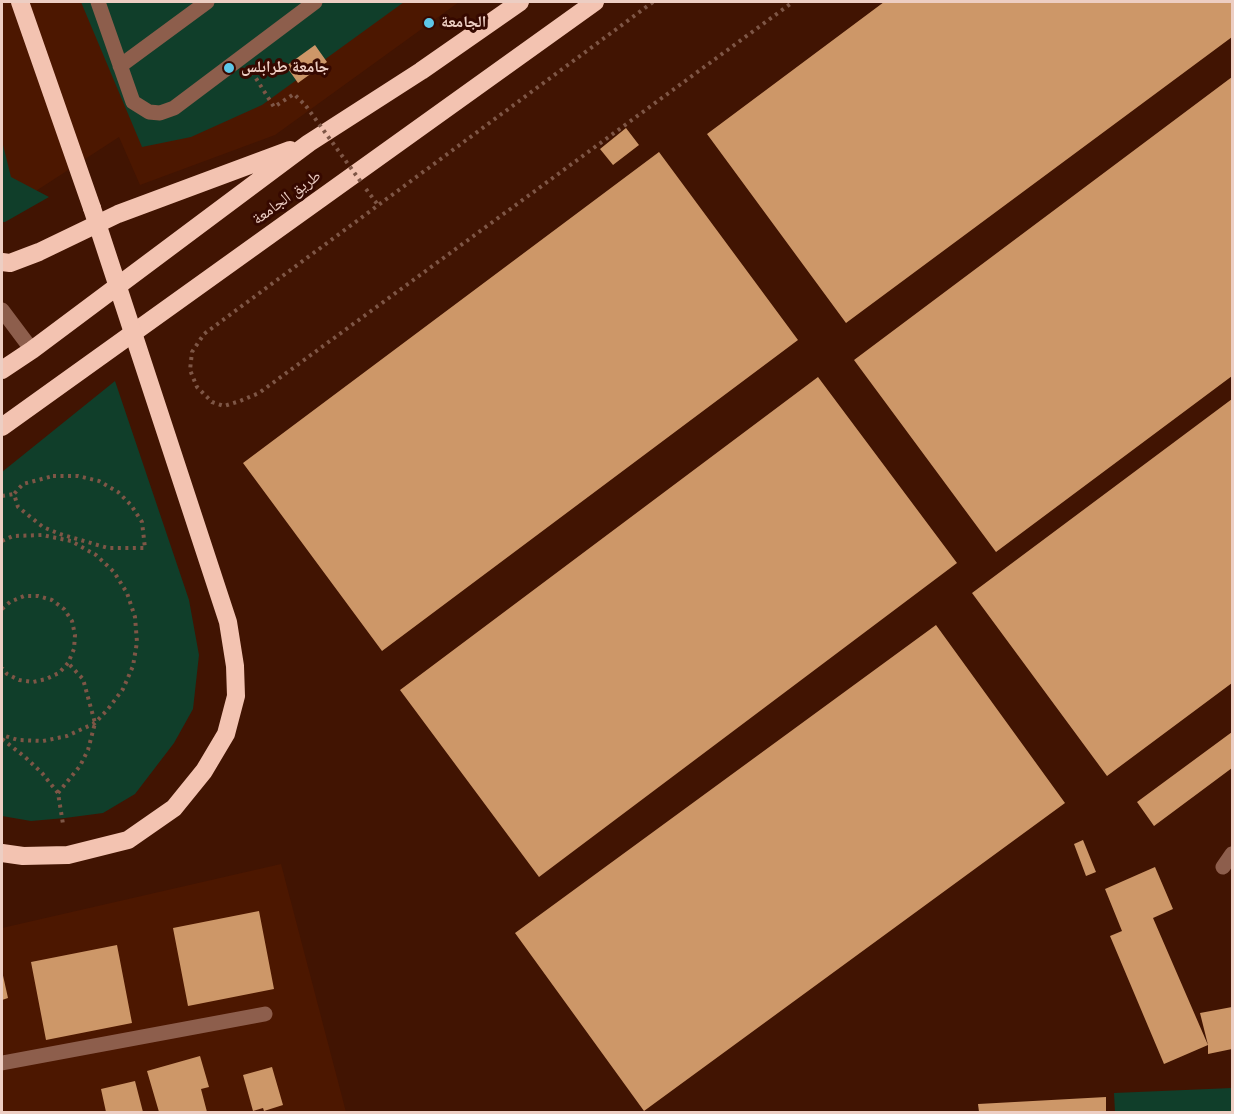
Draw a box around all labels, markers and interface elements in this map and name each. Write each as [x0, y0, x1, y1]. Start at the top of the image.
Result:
place label: الجامعة [441, 13, 486, 33]
marker: الجامعة [422, 16, 436, 30]
place label: جامعة طرابلس [241, 58, 329, 78]
marker: جامعة طرابلس [222, 61, 236, 75]
street label: طريق الجامعة [249, 167, 325, 229]

